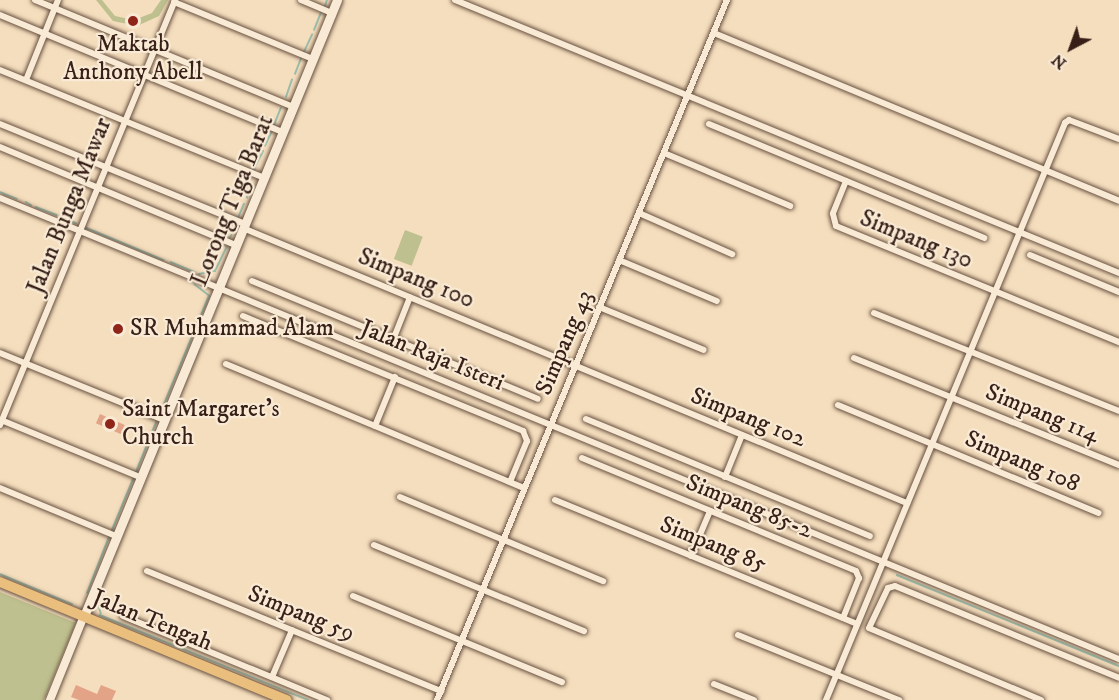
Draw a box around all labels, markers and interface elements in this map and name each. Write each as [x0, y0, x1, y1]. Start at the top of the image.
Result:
marker: Maktab Anthony Abell [126, 14, 140, 28]
north arrow [1041, 18, 1101, 78]
place label: Maktab Anthony Abell [63, 31, 203, 87]
text: N [1048, 50, 1071, 73]
street label: Lorong Tiga Barat [185, 111, 281, 291]
street label: Jalan Bunga Mawar [22, 114, 118, 298]
street label: Simpang 130 [855, 204, 977, 276]
street label: Simpang 100 [354, 243, 478, 315]
street label: Simpang 43 [530, 286, 600, 400]
street label: Jalan Raja Isteri [356, 314, 508, 398]
place label: SR Muhammad Alam [130, 315, 334, 343]
marker: SR Muhammad Alam [111, 322, 125, 336]
street label: Simpang 114 [981, 378, 1103, 450]
street label: Simpang 102 [686, 382, 810, 454]
place label: Saint Margaret's Church [122, 396, 280, 452]
marker: Saint Margaret's Church [103, 417, 117, 431]
street label: Simpang 108 [960, 425, 1084, 499]
street label: Simpang 85-2 [682, 469, 816, 545]
street label: Simpang 85 [656, 511, 770, 579]
street label: Simpang 59 [244, 580, 358, 648]
street label: Jalan Tengah [88, 584, 216, 658]

